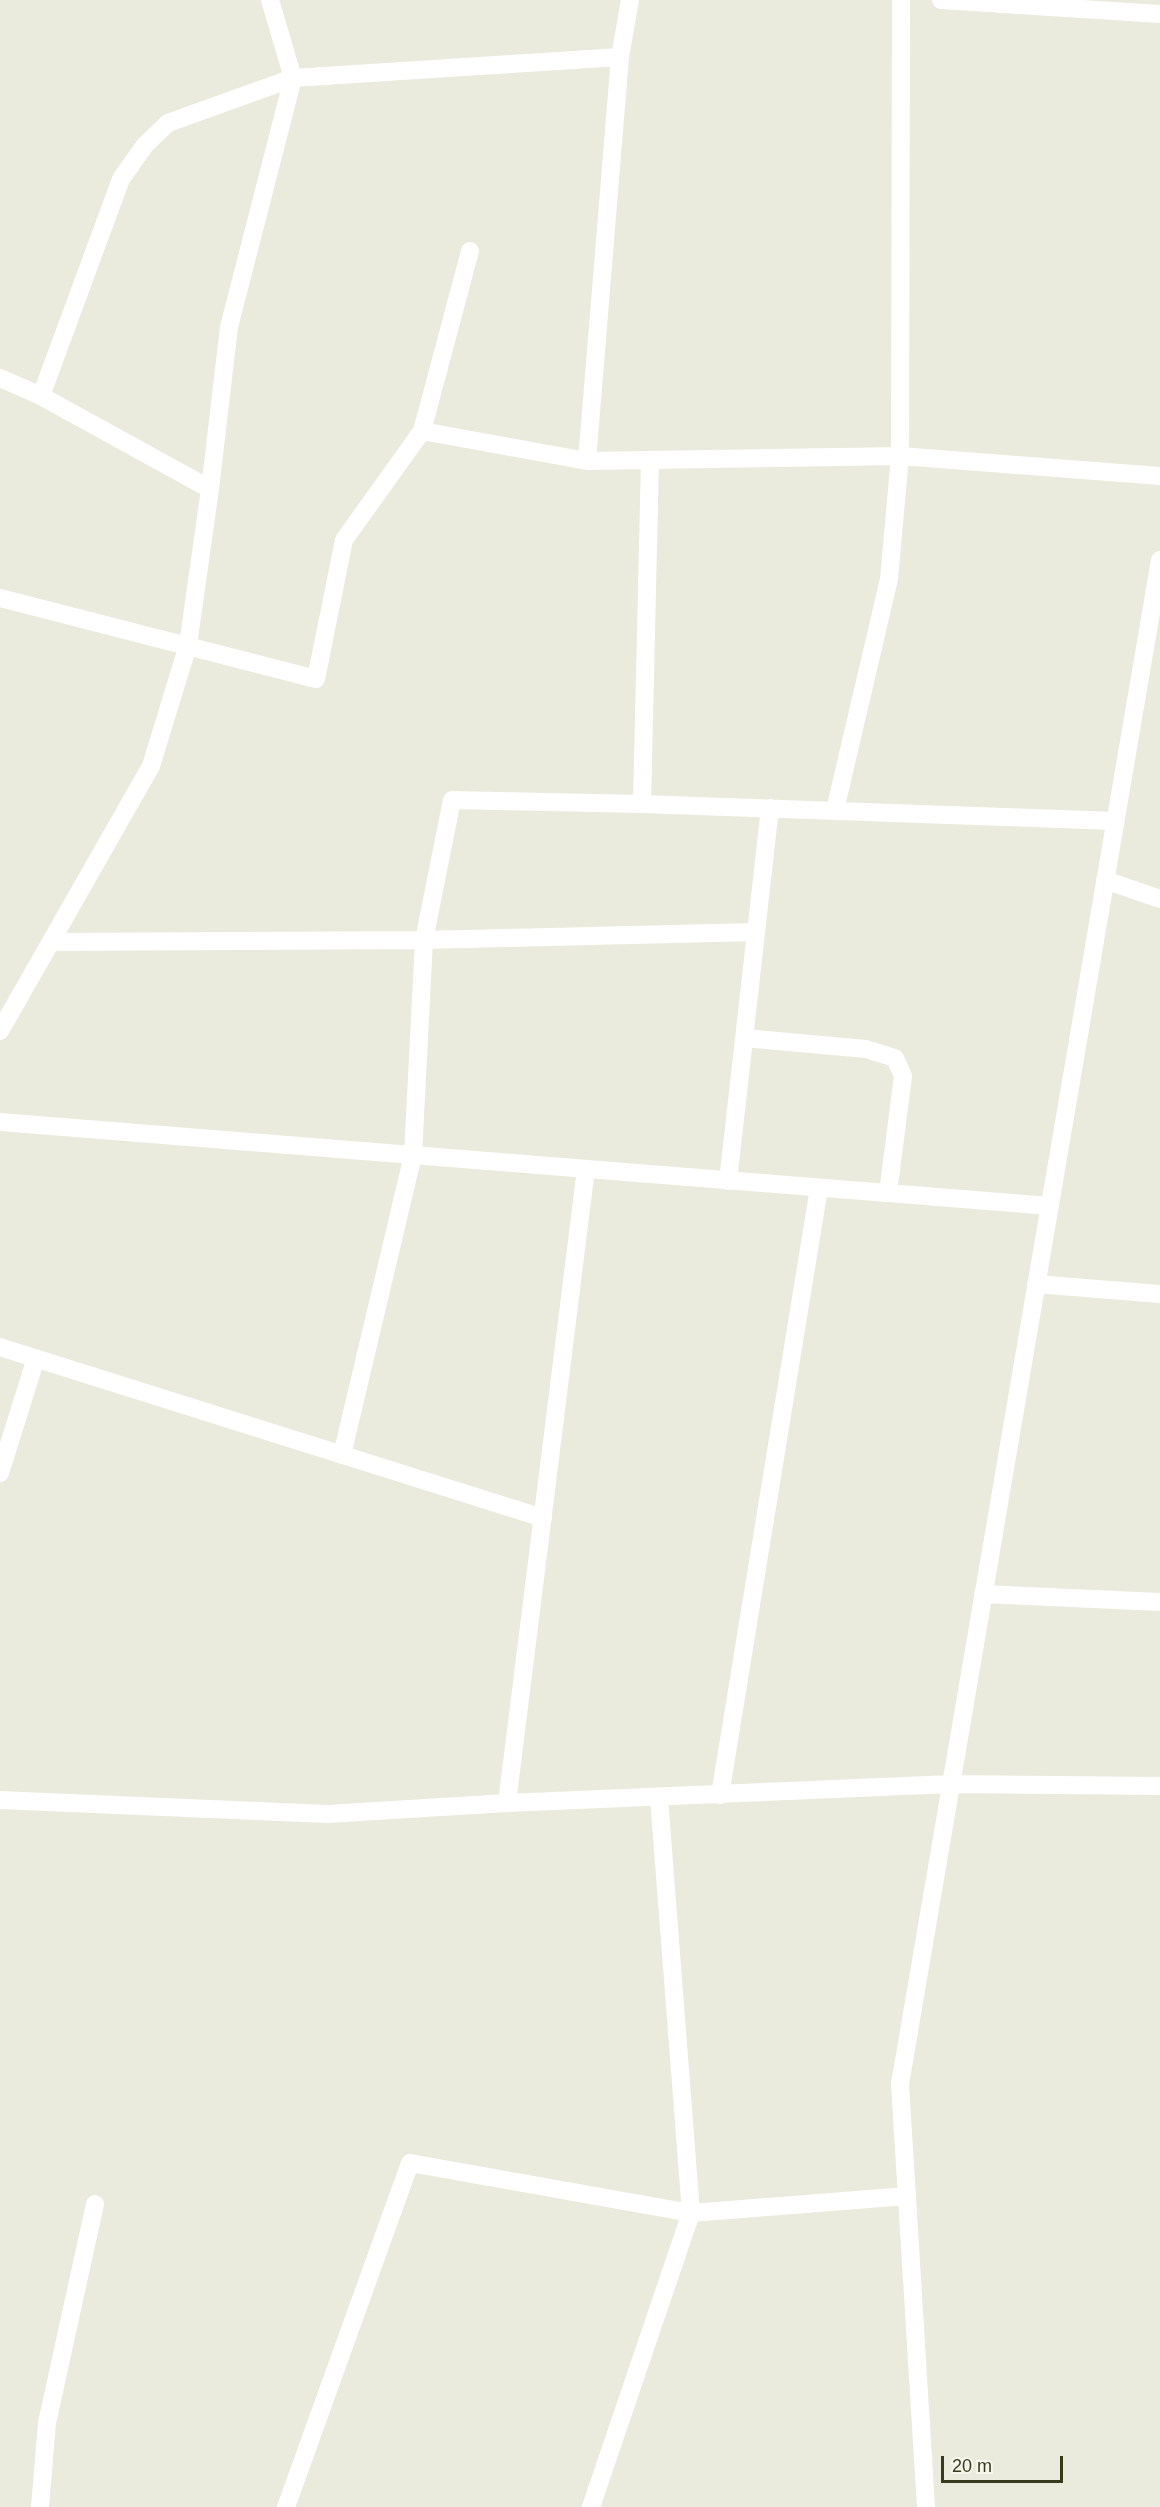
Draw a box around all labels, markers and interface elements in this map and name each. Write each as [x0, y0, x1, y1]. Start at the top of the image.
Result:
scale bar [944, 2444, 1066, 2482]
text: 20 m [952, 2456, 992, 2476]

